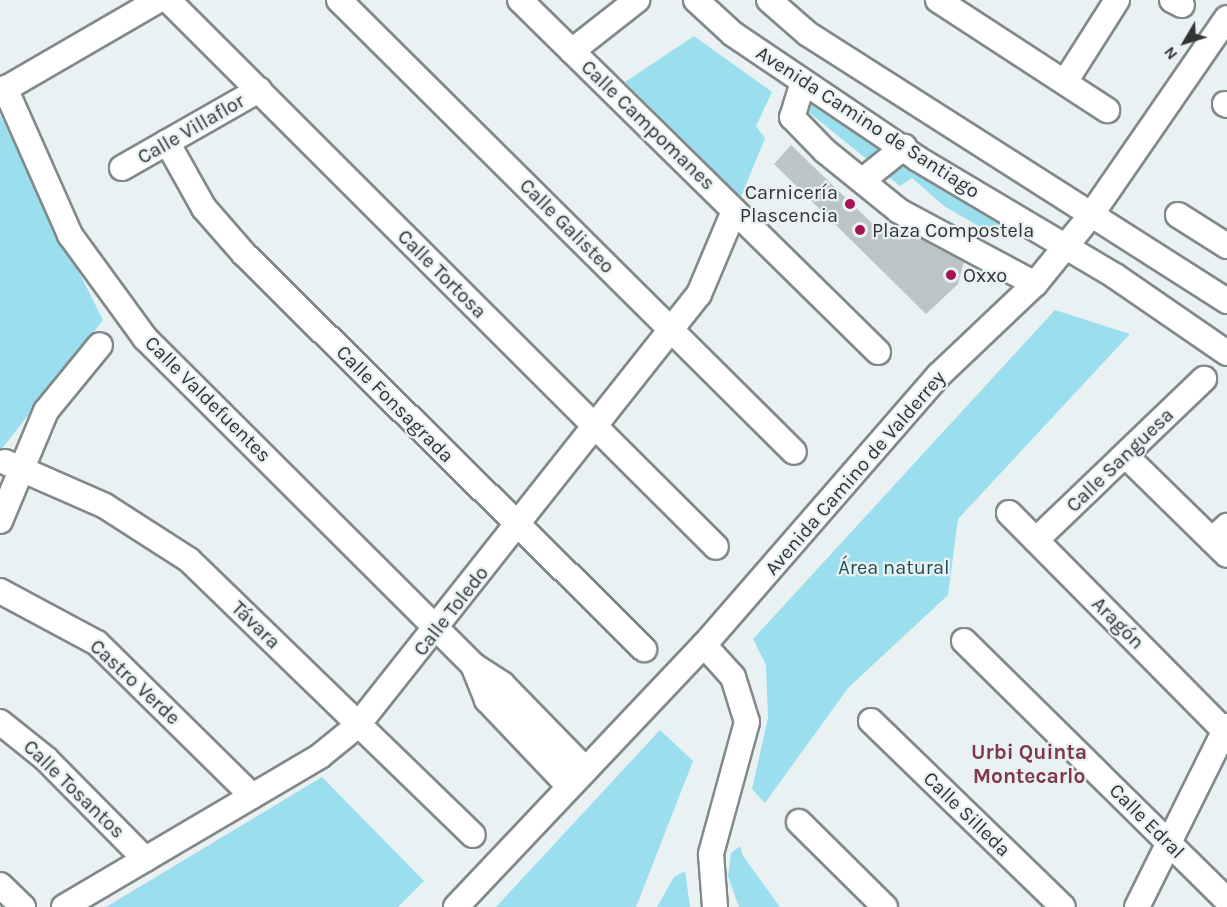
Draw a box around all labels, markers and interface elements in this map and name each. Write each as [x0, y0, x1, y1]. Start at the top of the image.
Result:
north arrow [1155, 12, 1215, 72]
street label: Avenida Camino de Santiago [752, 41, 984, 203]
text: N [1159, 43, 1181, 64]
street label: Calle Campomanes [576, 55, 720, 195]
street label: Calle Villaflor [133, 89, 249, 169]
street label: Calle Galisteo [515, 174, 619, 278]
place label: Carnicería Plascencia [740, 180, 838, 227]
marker: Carnicería Plascencia [843, 197, 857, 211]
place label: Plaza Compostela [872, 218, 1034, 242]
marker: Plaza Compostela [853, 223, 867, 237]
street label: Calle Tortosa [392, 224, 492, 324]
place label: Oxxo [963, 263, 1007, 287]
marker: Oxxo [944, 268, 958, 282]
street label: Calle Valdefuentes [140, 331, 276, 467]
street label: Calle Fonsagrada [331, 340, 459, 468]
street label: Avenida Camino de Valderrey [760, 366, 950, 580]
street label: Calle Sanguesa [1061, 403, 1179, 517]
park label: Área natural [838, 555, 950, 579]
street label: Calle Toledo [408, 561, 494, 661]
street label: Aragón [1087, 592, 1149, 654]
street label: Távara [227, 596, 285, 654]
street label: Castro Verde [85, 634, 185, 730]
street label: Calle Tosantos [18, 735, 130, 843]
district label: Urbi Quinta Montecarlo [971, 739, 1087, 789]
street label: Calle Silleda [918, 767, 1016, 861]
street label: Calle Edral [1104, 778, 1190, 864]

